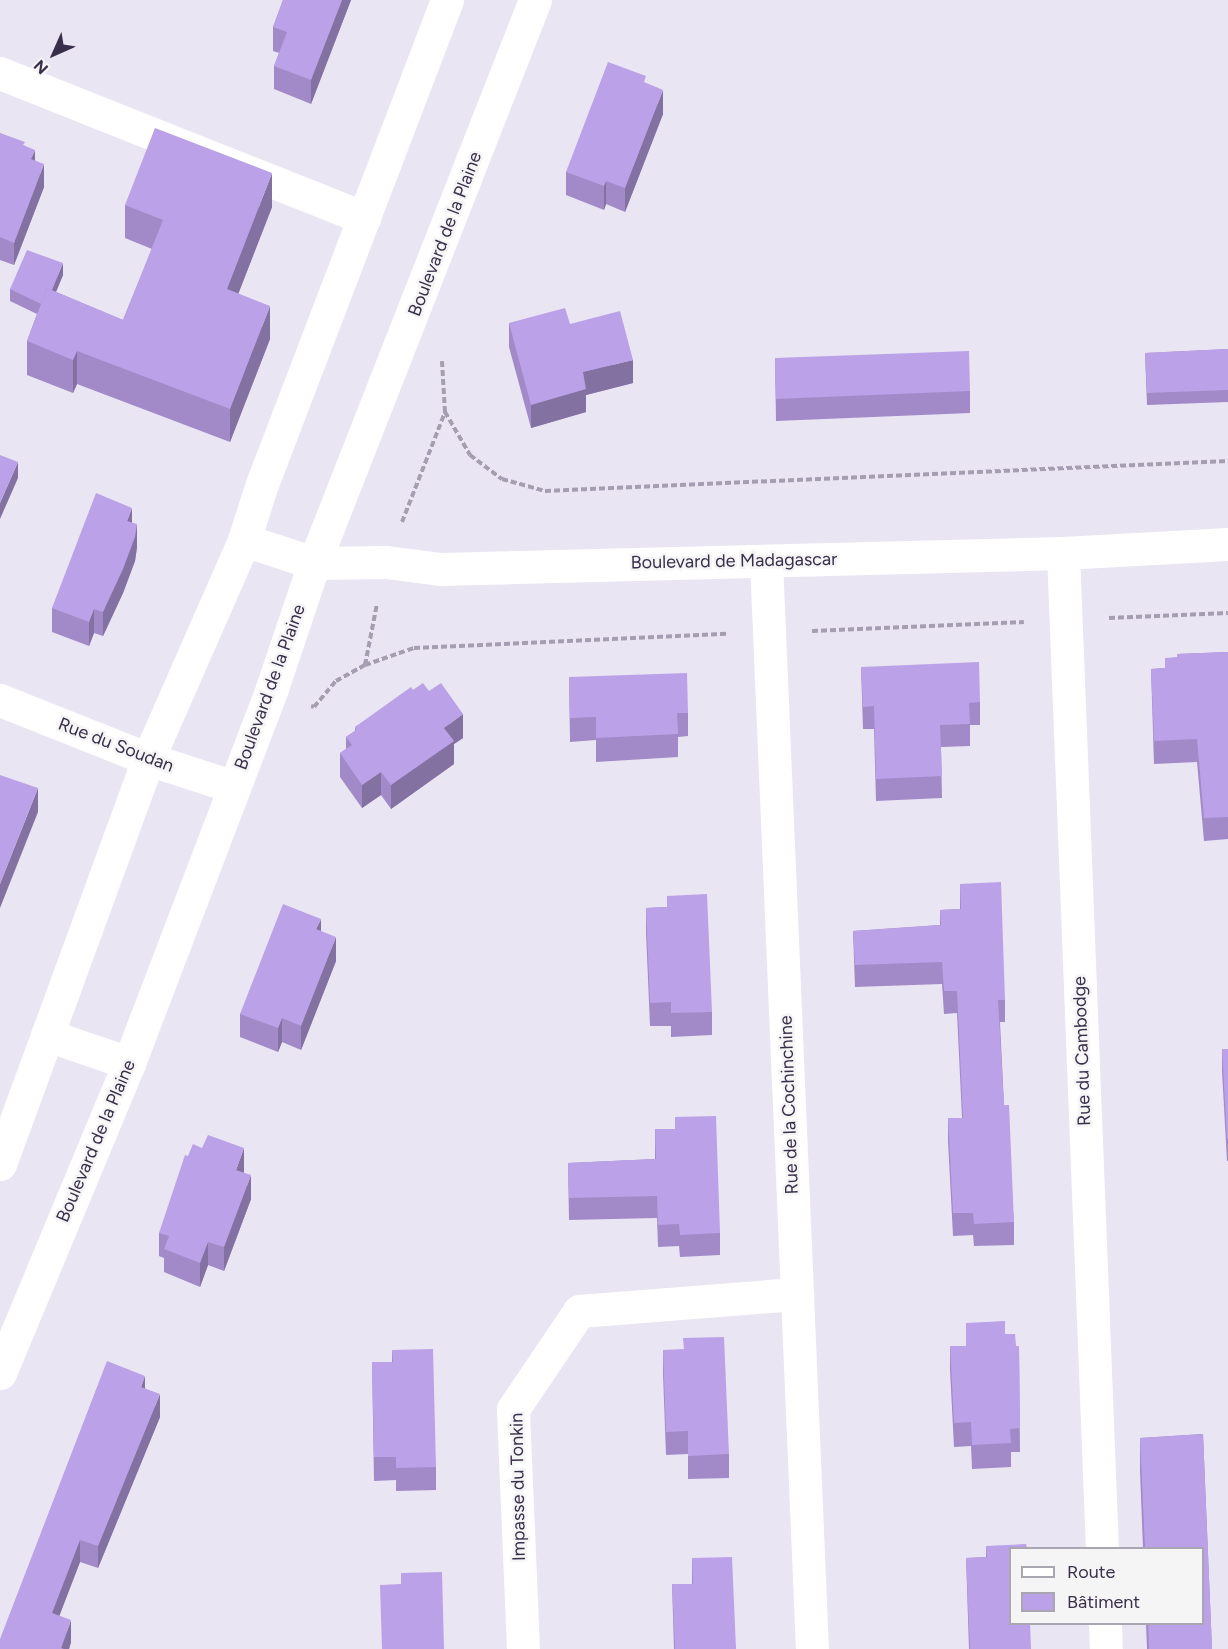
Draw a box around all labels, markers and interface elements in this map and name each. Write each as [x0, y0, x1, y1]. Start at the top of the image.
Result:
north arrow [24, 24, 84, 84]
text: N [30, 56, 52, 78]
street label: Boulevard de la Plaine [404, 149, 486, 319]
street label: Boulevard de Madagascar [631, 548, 837, 574]
street label: Boulevard de la Plaine [230, 601, 310, 773]
street label: Rue du Soudan [55, 713, 177, 777]
street label: Rue du Cambodge [1069, 976, 1095, 1126]
street label: Rue de la Cochinchine [775, 1015, 803, 1195]
street label: Boulevard de la Plaine [52, 1056, 140, 1226]
street label: Impasse du Tonkin [506, 1413, 530, 1561]
legend [1009, 1547, 1204, 1625]
text: Route [1067, 1561, 1115, 1583]
text: Bâtiment [1067, 1591, 1140, 1613]

